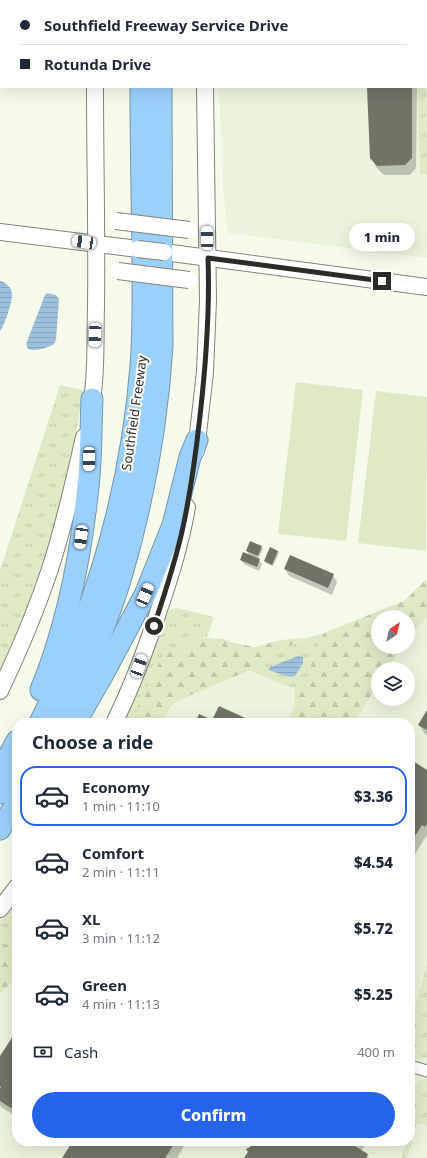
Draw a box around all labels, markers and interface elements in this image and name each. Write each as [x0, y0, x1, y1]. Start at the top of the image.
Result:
text: Southfield Freeway Service Drive [44, 15, 289, 35]
text: Rotunda Drive [44, 54, 151, 74]
callout: 1 min [349, 223, 415, 251]
car [201, 226, 213, 250]
text: 1 min [364, 228, 400, 246]
car [71, 234, 97, 250]
route end [373, 272, 391, 290]
car [89, 323, 101, 347]
street label: Southfield Freeway [117, 354, 151, 472]
car [83, 447, 95, 471]
car [73, 524, 89, 550]
car [135, 582, 155, 608]
north arrow [371, 610, 415, 654]
map controls [371, 610, 415, 706]
route start [145, 617, 163, 635]
car [129, 653, 149, 679]
button: layers [371, 662, 415, 706]
text: Choose a ride [32, 730, 153, 754]
text: Economy [82, 777, 150, 797]
icon: car [34, 778, 70, 814]
text: $3.36 [354, 786, 393, 806]
text: 1 min · 11:10 [82, 797, 160, 815]
text: Comfort [82, 843, 144, 863]
icon: car [34, 844, 70, 880]
text: $4.54 [354, 852, 393, 872]
text: 2 min · 11:11 [82, 863, 160, 881]
text: XL [82, 909, 100, 929]
icon: car [34, 910, 70, 946]
text: $5.72 [354, 918, 393, 938]
text: 3 min · 11:12 [82, 929, 160, 947]
text: Green [82, 975, 127, 995]
icon: car [34, 976, 70, 1012]
text: $5.25 [354, 984, 393, 1004]
text: 4 min · 11:13 [82, 995, 160, 1013]
icon: cash [32, 1041, 54, 1063]
text: Cash [64, 1042, 98, 1062]
text: 400 m [357, 1043, 395, 1061]
button: Confirm [32, 1092, 395, 1138]

